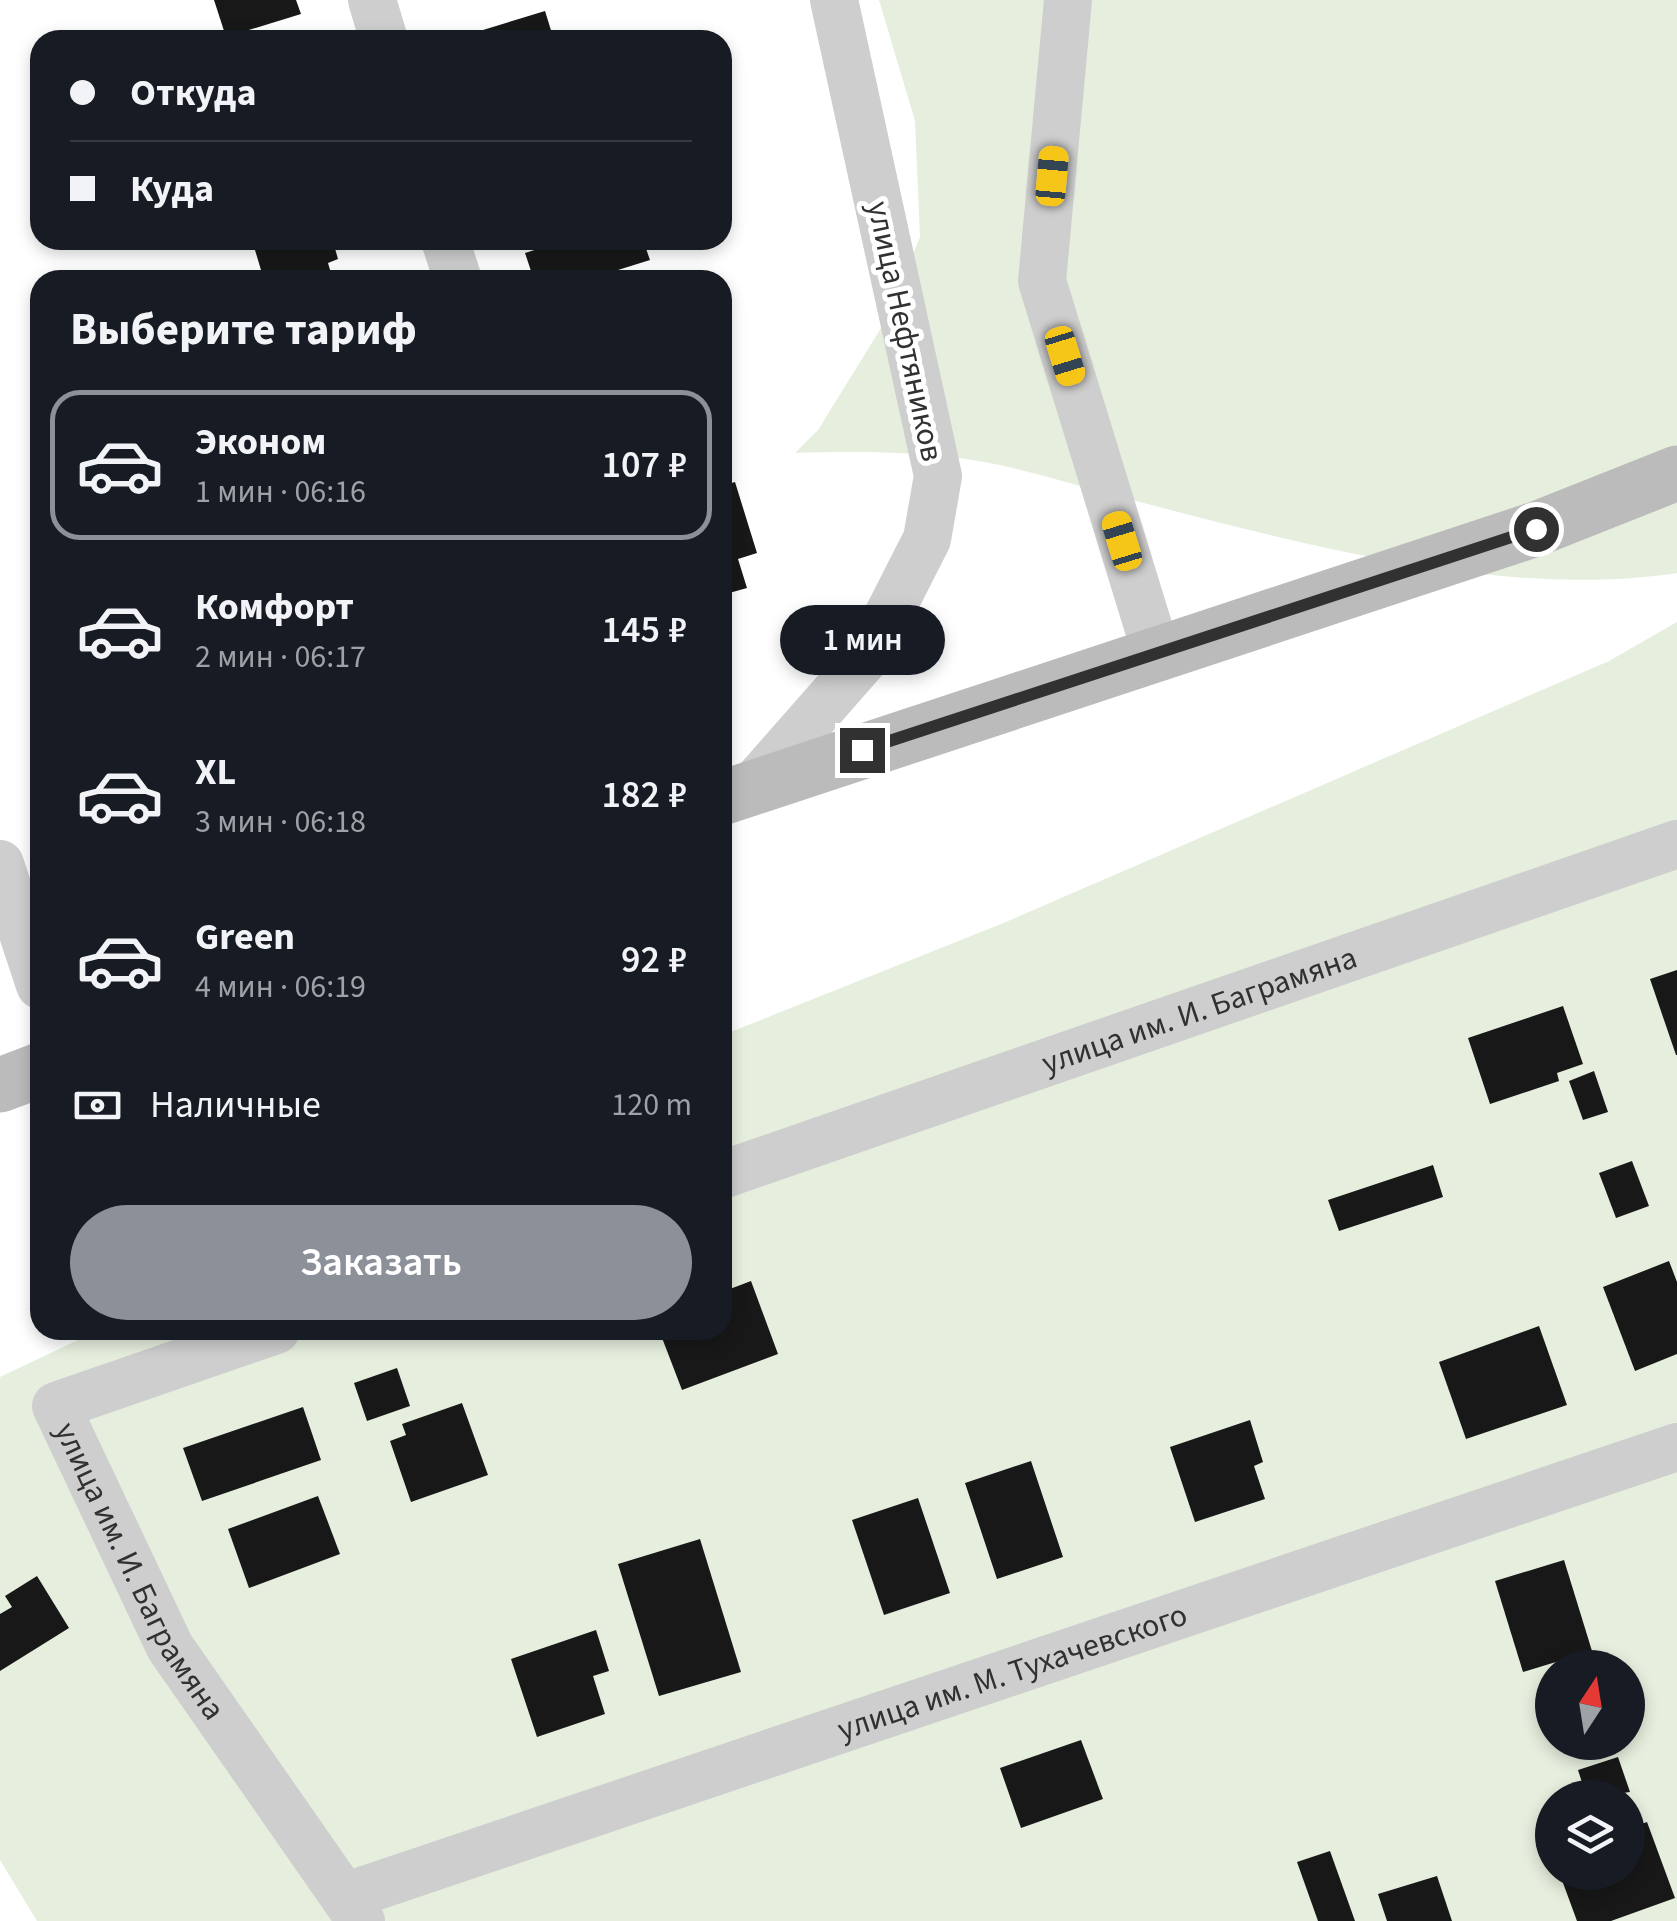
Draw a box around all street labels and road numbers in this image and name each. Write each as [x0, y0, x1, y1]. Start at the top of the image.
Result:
street label: улица Нефтяников [855, 197, 955, 466]
street label: улица им. И. Баграмяна [1036, 935, 1363, 1086]
street label: улица им. И. Баграмяна [43, 1415, 236, 1730]
street label: улица им. М. Тухачевского [832, 1592, 1193, 1753]

